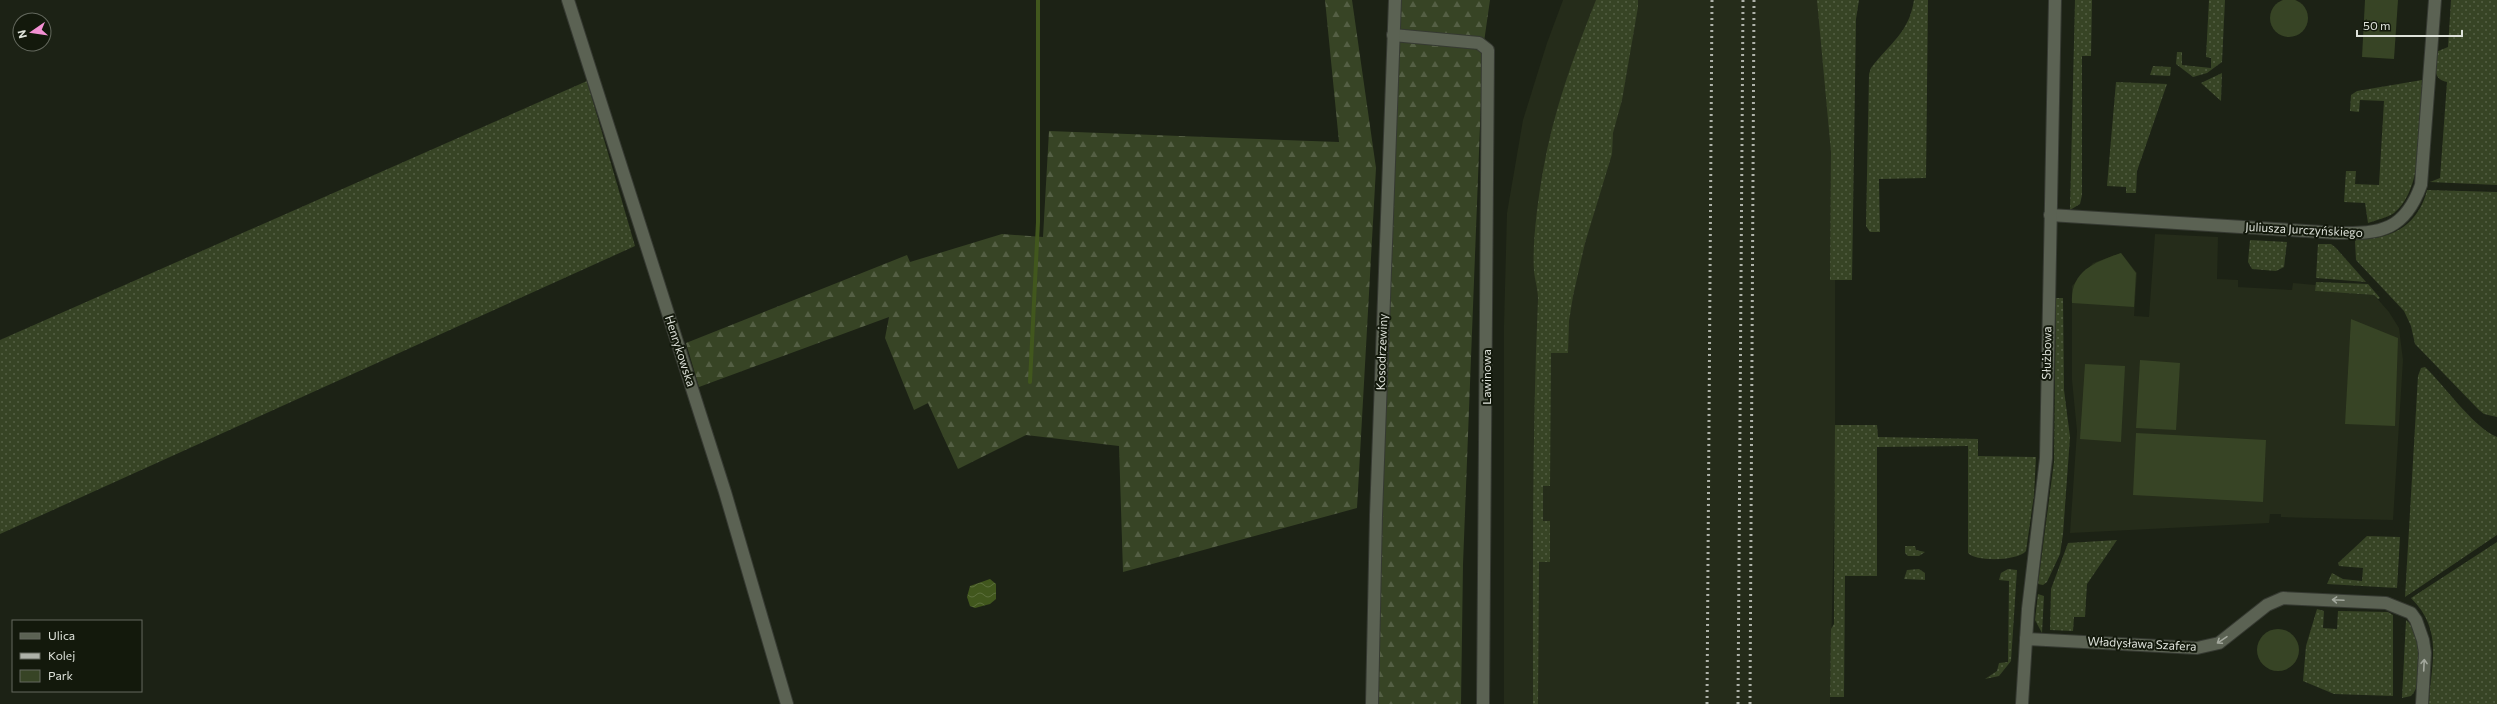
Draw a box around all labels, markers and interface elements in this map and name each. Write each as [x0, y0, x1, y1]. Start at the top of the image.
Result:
north arrow [12, 12, 52, 52]
scale bar [2357, 12, 2462, 38]
text: 50 m [2363, 18, 2391, 32]
text: N [15, 29, 29, 40]
street label: Juliusza Jurczyńskiego [2245, 219, 2363, 240]
street label: Henrykowska [663, 313, 699, 388]
street label: Kosodrzewiny [1373, 313, 1389, 391]
street label: Służbowa [2039, 326, 2053, 380]
street label: Lawinowa [1479, 349, 1493, 405]
one-way arrow [2332, 597, 2345, 604]
legend [12, 620, 142, 692]
text: Ulica [48, 628, 75, 642]
street label: Władysława Szafera [2087, 633, 2197, 653]
one-way arrow [2217, 636, 2228, 644]
text: Kolej [48, 648, 75, 662]
one-way arrow [2420, 659, 2428, 672]
text: Park [48, 668, 74, 682]

